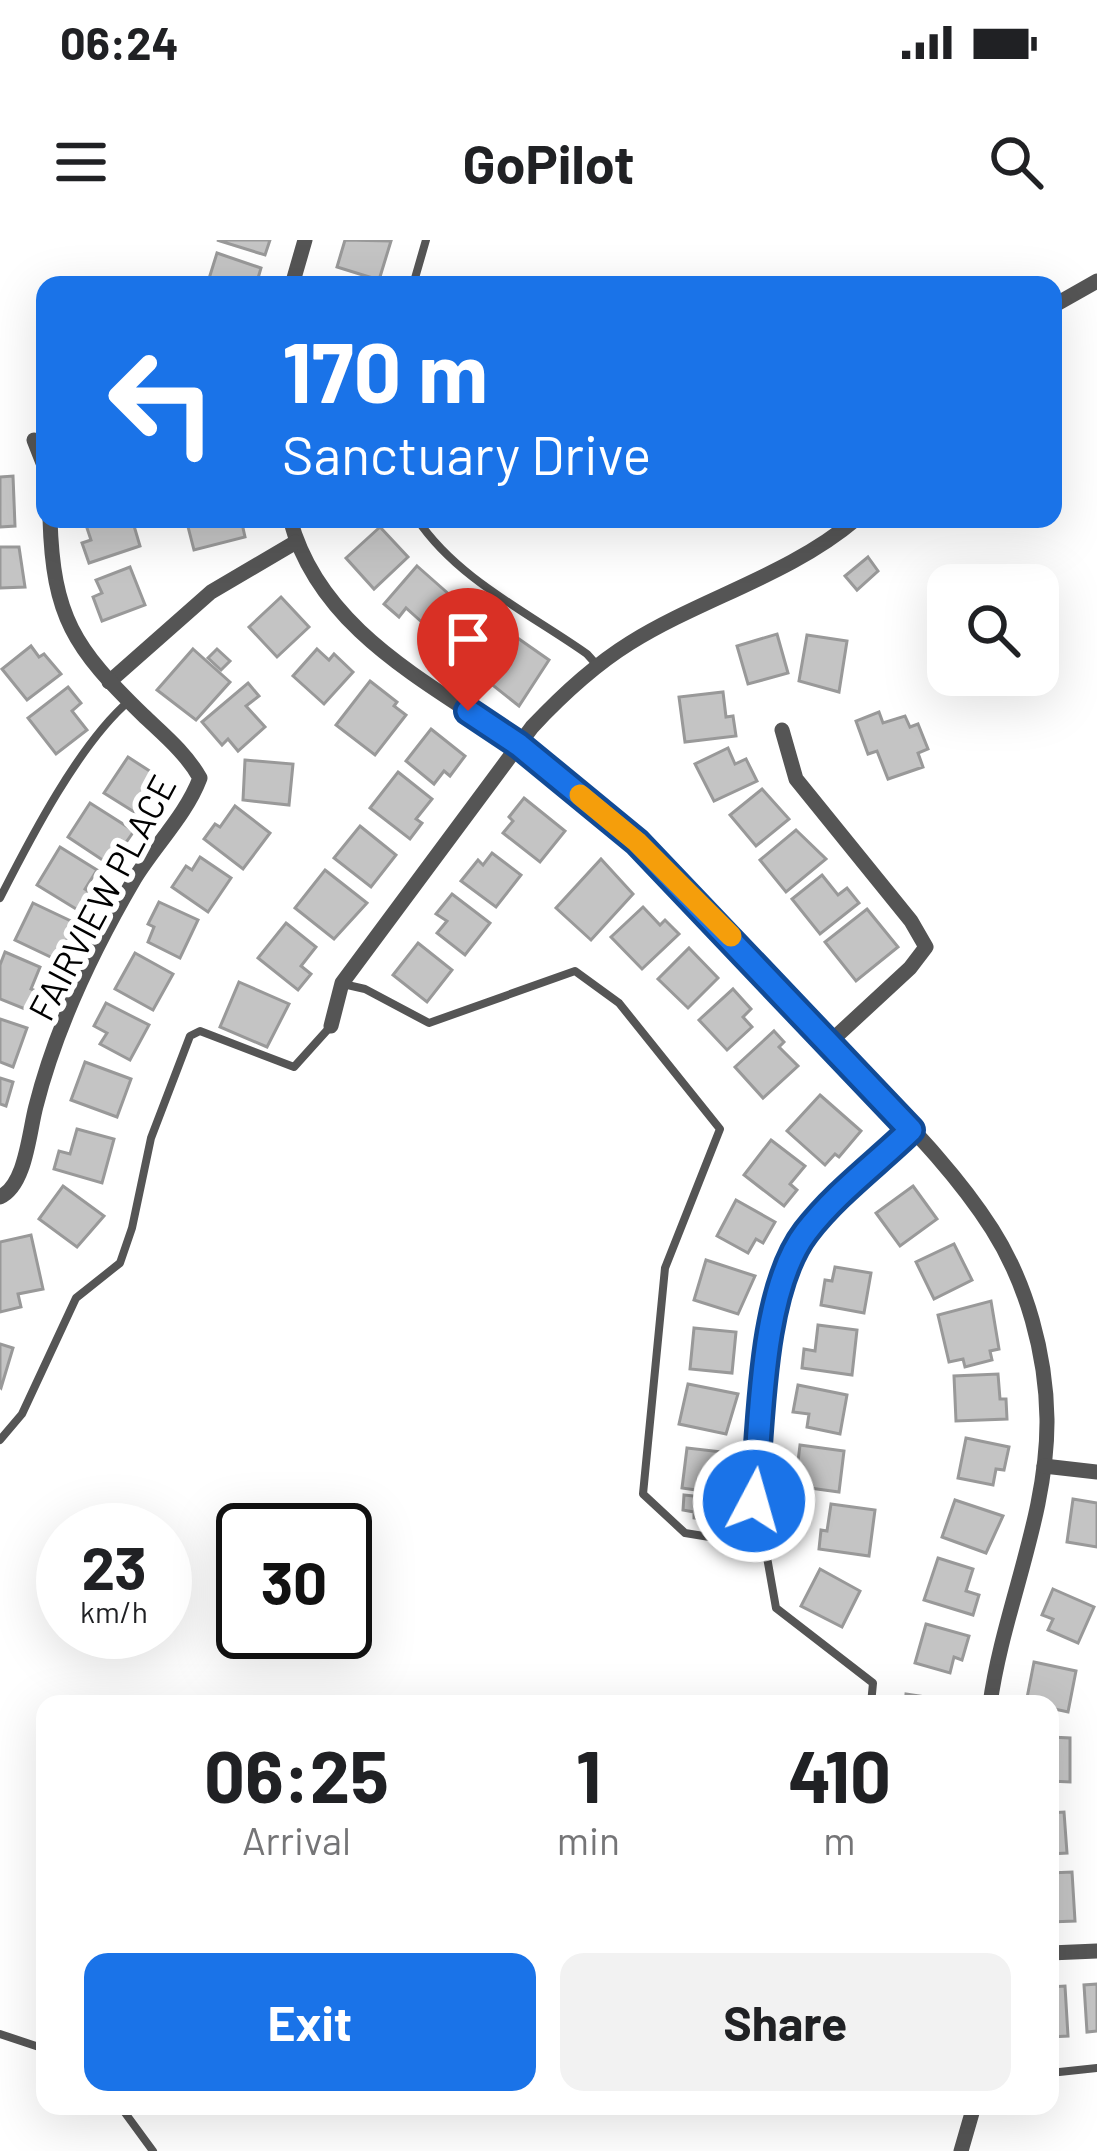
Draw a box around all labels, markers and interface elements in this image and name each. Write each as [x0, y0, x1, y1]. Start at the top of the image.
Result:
text: 06:24 [60, 15, 179, 69]
icon: menu [48, 129, 114, 195]
icon: search [983, 129, 1049, 195]
text: GoPilot [462, 130, 635, 195]
text: 170 m [282, 319, 488, 420]
icon: left [84, 324, 240, 480]
text: Sanctuary Drive [282, 421, 651, 486]
map controls [927, 564, 1059, 696]
button: search [927, 564, 1059, 696]
pin [417, 588, 519, 711]
icon: arrive [435, 606, 501, 672]
street label: FAIRVIEW PLACE [18, 767, 184, 1027]
position arrow [691, 1438, 817, 1564]
speed limit sign: 30 [216, 1503, 372, 1659]
text: 23 [81, 1530, 147, 1602]
text: km/h [80, 1593, 148, 1629]
text: 06:25 [204, 1731, 389, 1817]
text: 1 [576, 1731, 601, 1817]
text: 410 [788, 1731, 891, 1817]
text: Arrival [242, 1816, 351, 1863]
text: min [557, 1816, 620, 1863]
text: m [823, 1816, 856, 1863]
button: Exit [84, 1953, 536, 2091]
button: Share [560, 1953, 1011, 2091]

